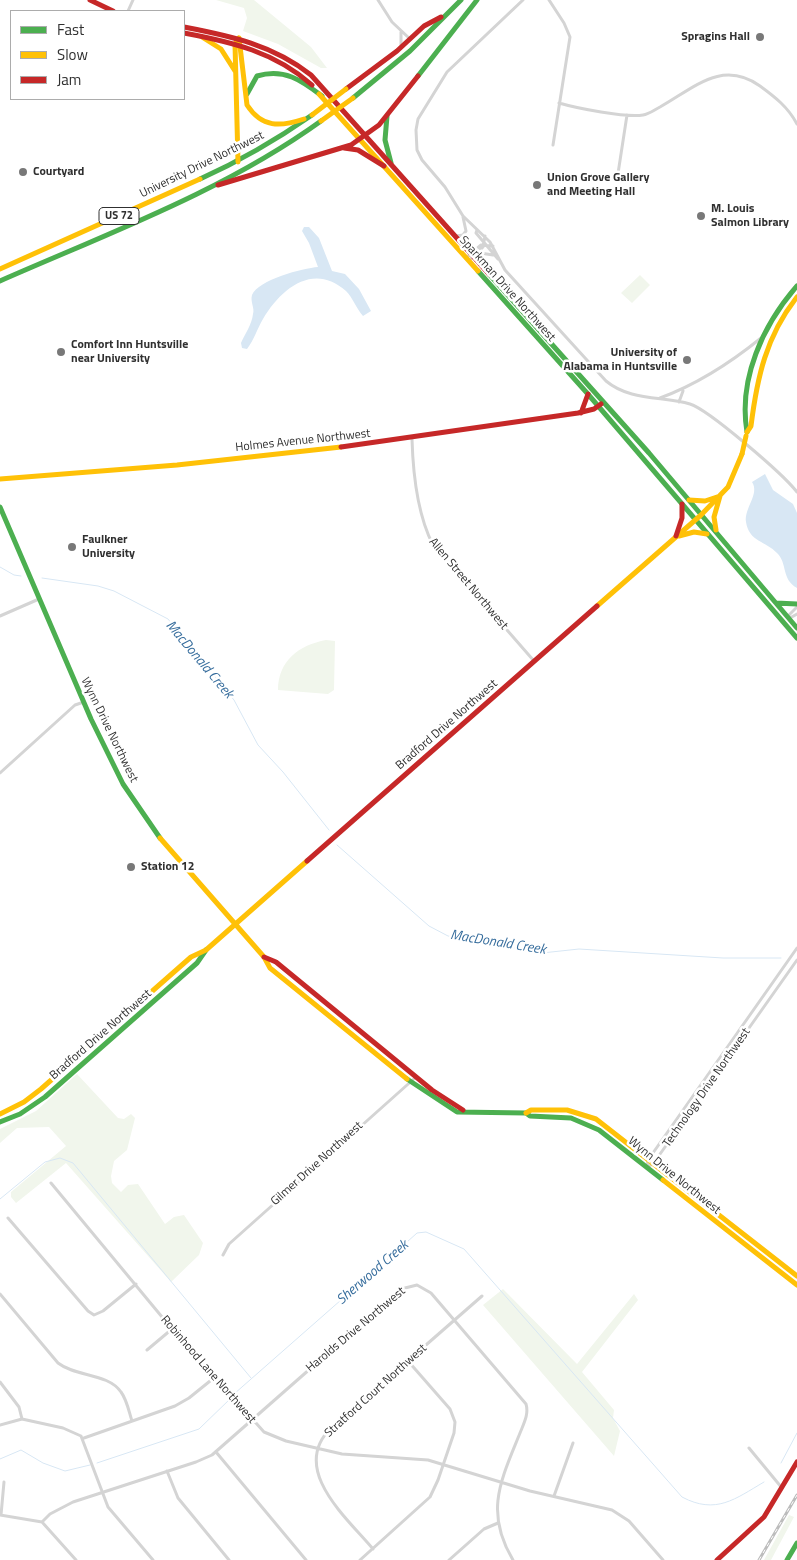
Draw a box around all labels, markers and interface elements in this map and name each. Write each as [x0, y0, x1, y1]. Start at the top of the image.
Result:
legend [10, 10, 185, 100]
text: Fast [57, 18, 84, 41]
place label: Spragins Hall [681, 30, 750, 44]
marker: Spragins Hall [754, 31, 766, 43]
text: Slow [57, 43, 88, 66]
text: Jam [57, 68, 81, 91]
street label: University Drive Northwest [138, 129, 266, 201]
place label: Courtyard [33, 165, 84, 179]
marker: Courtyard [17, 166, 29, 178]
place label: Union Grove Gallery and Meeting Hall [547, 171, 649, 199]
marker: Union Grove Gallery and Meeting Hall [531, 179, 543, 191]
place label: M. Louis Salmon Library [711, 202, 789, 230]
road number: US 72 [99, 208, 139, 225]
marker: M. Louis Salmon Library [695, 210, 707, 222]
street label: Sparkman Drive Northwest [456, 233, 558, 345]
place label: Comfort Inn Huntsville near University [71, 338, 188, 366]
marker: Comfort Inn Huntsville near University [55, 346, 67, 358]
place label: University of Alabama in Huntsville [563, 346, 677, 374]
marker: University of Alabama in Huntsville [681, 354, 693, 366]
street label: Holmes Avenue Northwest [235, 427, 371, 455]
place label: Faulkner University [82, 533, 135, 561]
street label: Allen Street Northwest [425, 535, 511, 633]
marker: Faulkner University [66, 541, 78, 553]
water label: MacDonald Creek [162, 618, 236, 702]
street label: Wynn Drive Northwest [77, 675, 141, 785]
street label: Bradford Drive Northwest [393, 677, 501, 773]
place label: Station 12 [141, 860, 195, 874]
marker: Station 12 [125, 861, 137, 873]
water label: MacDonald Creek [449, 927, 547, 959]
street label: Bradford Drive Northwest [47, 987, 155, 1083]
street label: Technology Drive Northwest [660, 1026, 754, 1150]
street label: Gilmer Drive Northwest [268, 1119, 366, 1209]
street label: Wynn Drive Northwest [625, 1134, 723, 1218]
water label: Sherwood Creek [334, 1237, 412, 1309]
street label: Harolds Drive Northwest [304, 1284, 408, 1376]
street label: Robinhood Lane Northwest [157, 1313, 259, 1427]
street label: Stratford Court Northwest [322, 1341, 430, 1441]

